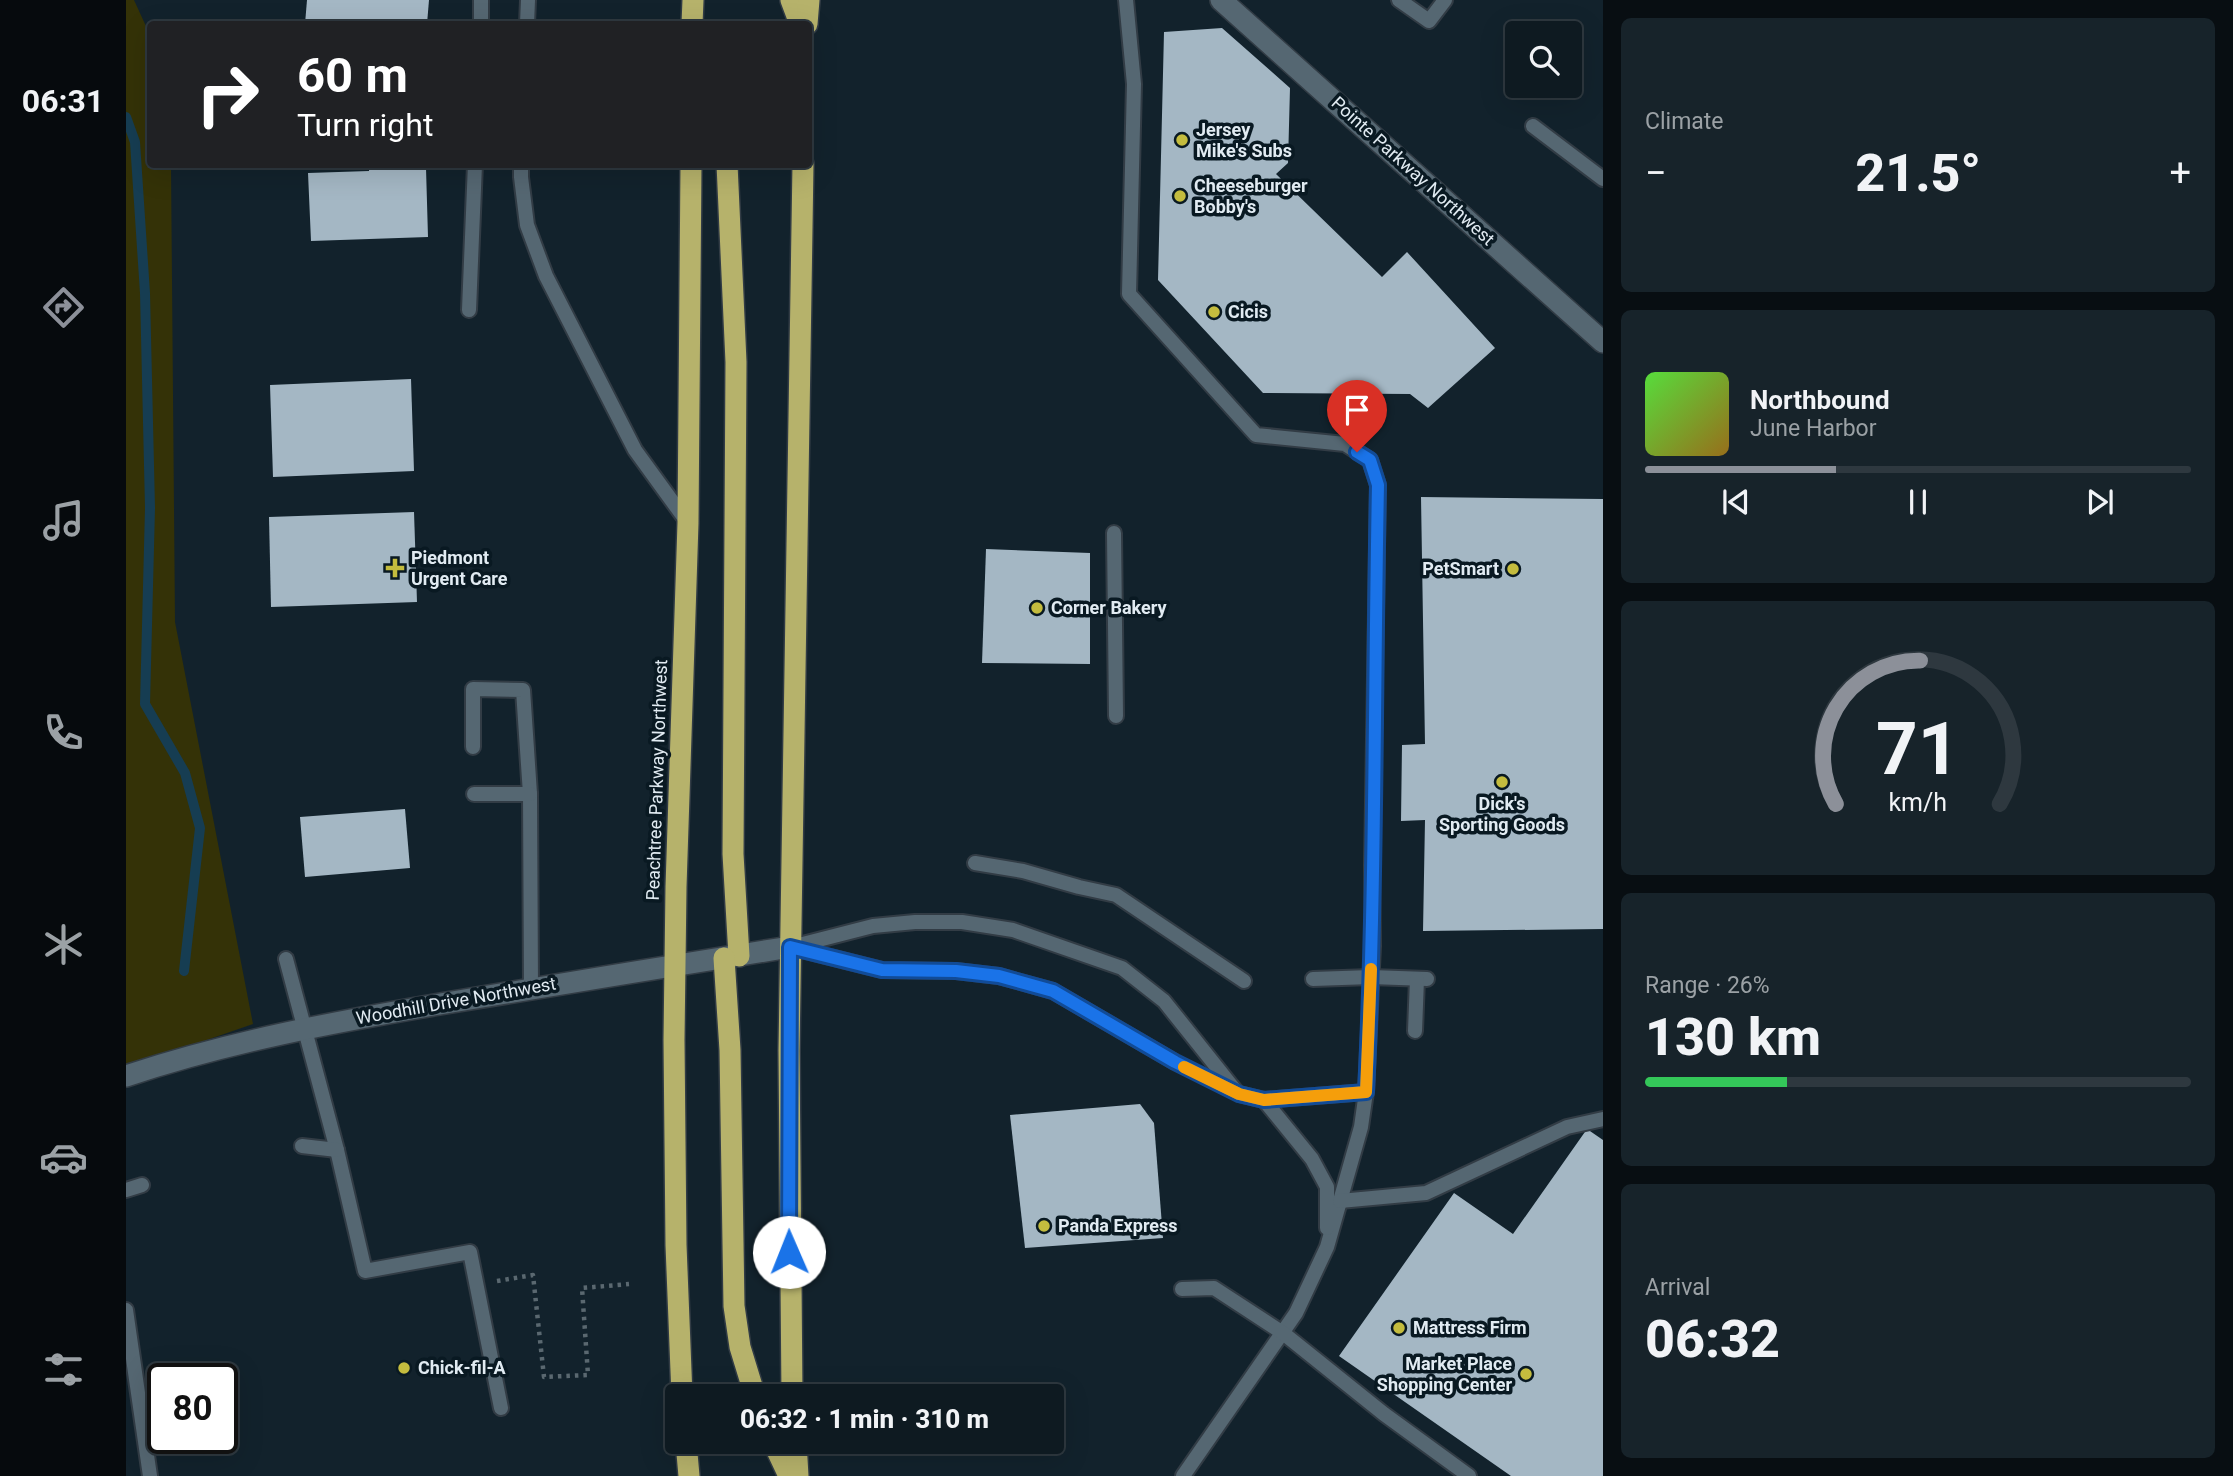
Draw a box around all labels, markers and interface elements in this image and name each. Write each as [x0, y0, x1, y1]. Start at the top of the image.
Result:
map controls [1505, 21, 1582, 98]
button: search [1505, 21, 1582, 98]
text: 60 m [297, 47, 408, 104]
icon: right [182, 49, 273, 140]
text: 06:31 [22, 82, 104, 120]
street label: Pointe Parkway Northwest [1328, 92, 1499, 249]
text: Turn right [297, 106, 433, 144]
text: Climate [1645, 108, 1724, 135]
place label: Jersey Mike's Subs [1196, 119, 1292, 161]
marker: Jersey Mike's Subs [1174, 132, 1190, 148]
text: 21.5° [1855, 143, 1981, 204]
text: − [1645, 151, 1667, 195]
text: + [2169, 151, 2191, 195]
place label: Cheeseburger Bobby's [1194, 175, 1308, 217]
marker: Cheeseburger Bobby's [1172, 188, 1188, 204]
icon: directions [39, 283, 88, 332]
place label: Cicis [1228, 301, 1268, 322]
marker: Cicis [1206, 304, 1222, 320]
pin [1327, 380, 1387, 452]
text: Northbound [1750, 385, 1890, 415]
icon: arrive [1338, 391, 1376, 429]
text: June Harbor [1750, 415, 1877, 442]
icon: previous [1717, 483, 1755, 521]
icon: pause [1899, 483, 1937, 521]
icon: next [2081, 483, 2119, 521]
icon: music [39, 496, 88, 545]
place label: Piedmont Urgent Care [411, 547, 508, 589]
marker: Piedmont Urgent Care [385, 558, 405, 578]
place label: PetSmart [1422, 558, 1499, 579]
marker: PetSmart [1505, 561, 1521, 577]
place label: Corner Bakery [1051, 597, 1167, 618]
marker: Corner Bakery [1029, 600, 1045, 616]
street label: Peachtree Parkway Northwest [642, 659, 671, 901]
text: 71 [1876, 706, 1960, 792]
icon: phone [39, 708, 88, 757]
marker: Dick's Sporting Goods [1494, 774, 1510, 790]
text: km/h [1889, 788, 1947, 817]
place label: Dick's Sporting Goods [1439, 793, 1565, 835]
icon: climate [39, 920, 88, 969]
text: Range · 26% [1645, 972, 1770, 999]
street label: Woodhill Drive Northwest [354, 973, 558, 1028]
text: 130 km [1645, 1007, 1821, 1068]
icon: car [39, 1133, 88, 1182]
position arrow [752, 1215, 826, 1289]
place label: Panda Express [1058, 1215, 1178, 1236]
marker: Panda Express [1036, 1218, 1052, 1234]
text: Arrival [1645, 1274, 1710, 1301]
text: 06:32 [1645, 1309, 1780, 1370]
place label: Mattress Firm [1413, 1317, 1527, 1338]
marker: Mattress Firm [1391, 1320, 1407, 1336]
icon: filters [39, 1345, 88, 1394]
place label: Market Place Shopping Center [1377, 1353, 1512, 1395]
place label: Chick-fil-A [418, 1357, 507, 1378]
marker: Chick-fil-A [396, 1360, 412, 1376]
speed limit sign: 80 [147, 1363, 238, 1454]
marker: Market Place Shopping Center [1518, 1366, 1534, 1382]
text: 06:32 · 1 min · 310 m [740, 1404, 989, 1434]

